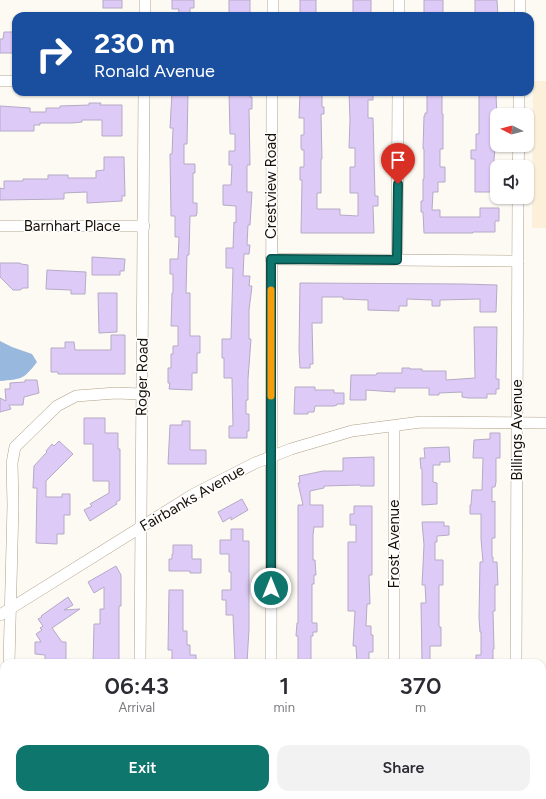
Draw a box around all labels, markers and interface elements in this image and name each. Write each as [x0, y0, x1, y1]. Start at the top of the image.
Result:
text: 230 m [94, 26, 175, 60]
icon: right [28, 28, 80, 80]
text: Ronald Avenue [94, 60, 215, 82]
north arrow [490, 108, 534, 152]
map controls [490, 108, 534, 204]
street label: Crestview Road [262, 133, 280, 239]
pin [381, 143, 415, 184]
icon: arrive [387, 149, 409, 171]
button: sound [490, 160, 534, 204]
street label: Barnhart Place [24, 217, 120, 235]
street label: Roger Road [132, 338, 152, 416]
street label: Billings Avenue [508, 379, 526, 481]
street label: Fairbanks Avenue [137, 461, 247, 535]
street label: Frost Avenue [385, 500, 403, 588]
position arrow [250, 567, 292, 609]
text: 06:43 [105, 671, 169, 700]
text: 1 [279, 671, 289, 700]
text: 370 [400, 671, 441, 700]
text: Arrival [118, 700, 155, 715]
text: min [274, 700, 295, 715]
text: m [415, 700, 426, 715]
button: Exit [16, 745, 269, 791]
button: Share [277, 745, 530, 791]

